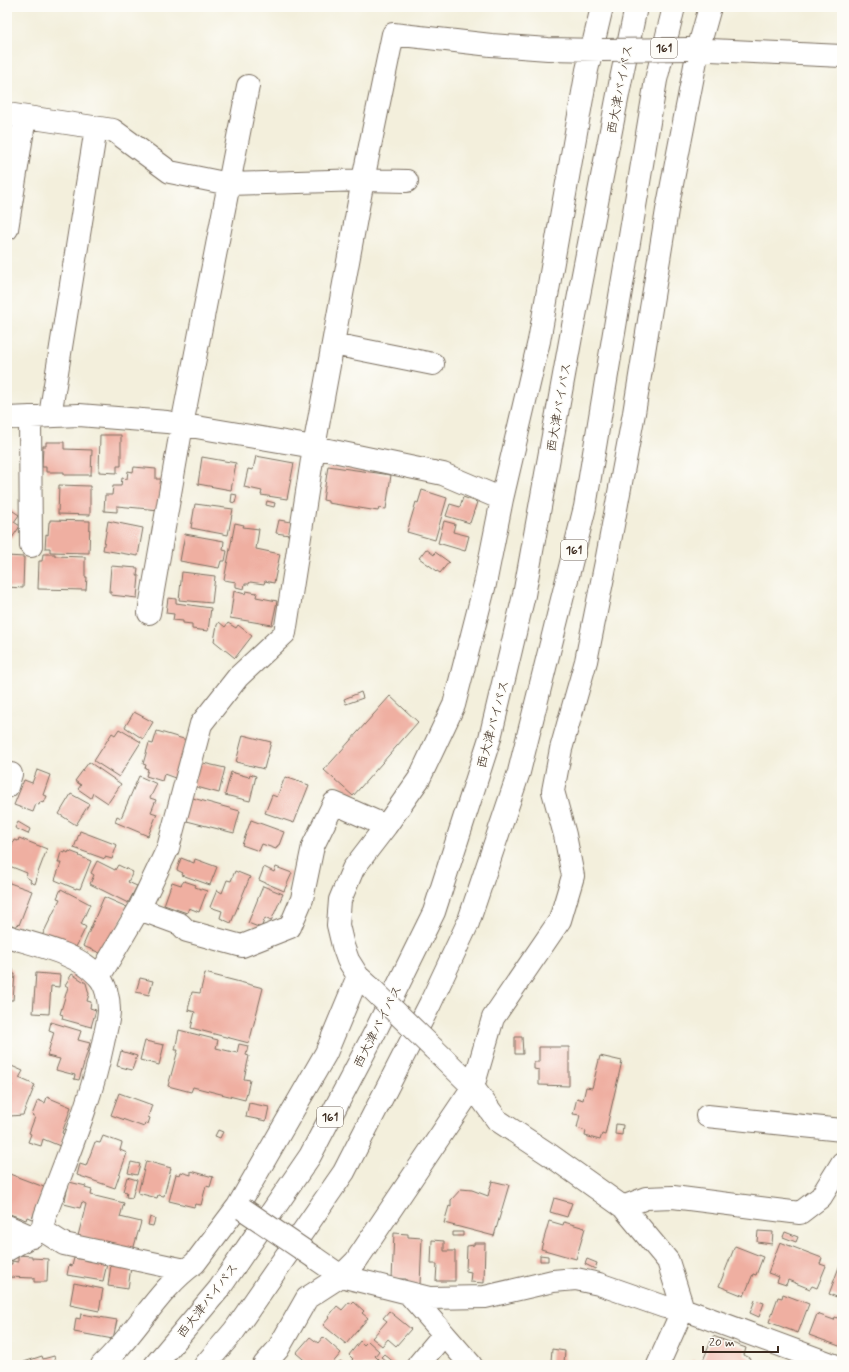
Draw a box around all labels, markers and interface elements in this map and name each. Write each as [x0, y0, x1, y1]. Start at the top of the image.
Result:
road number: 161 [651, 38, 677, 58]
street label: 西大津バイパス [603, 43, 637, 135]
street label: 西大津バイパス [543, 361, 576, 453]
road number: 161 [561, 540, 587, 560]
street label: 西大津バイパス [473, 678, 513, 770]
street label: 西大津バイパス [350, 982, 407, 1071]
road number: 161 [317, 1107, 343, 1127]
street label: 西大津バイパス [174, 1260, 243, 1342]
scale bar [703, 1328, 778, 1354]
text: 20 m [709, 1335, 735, 1351]

